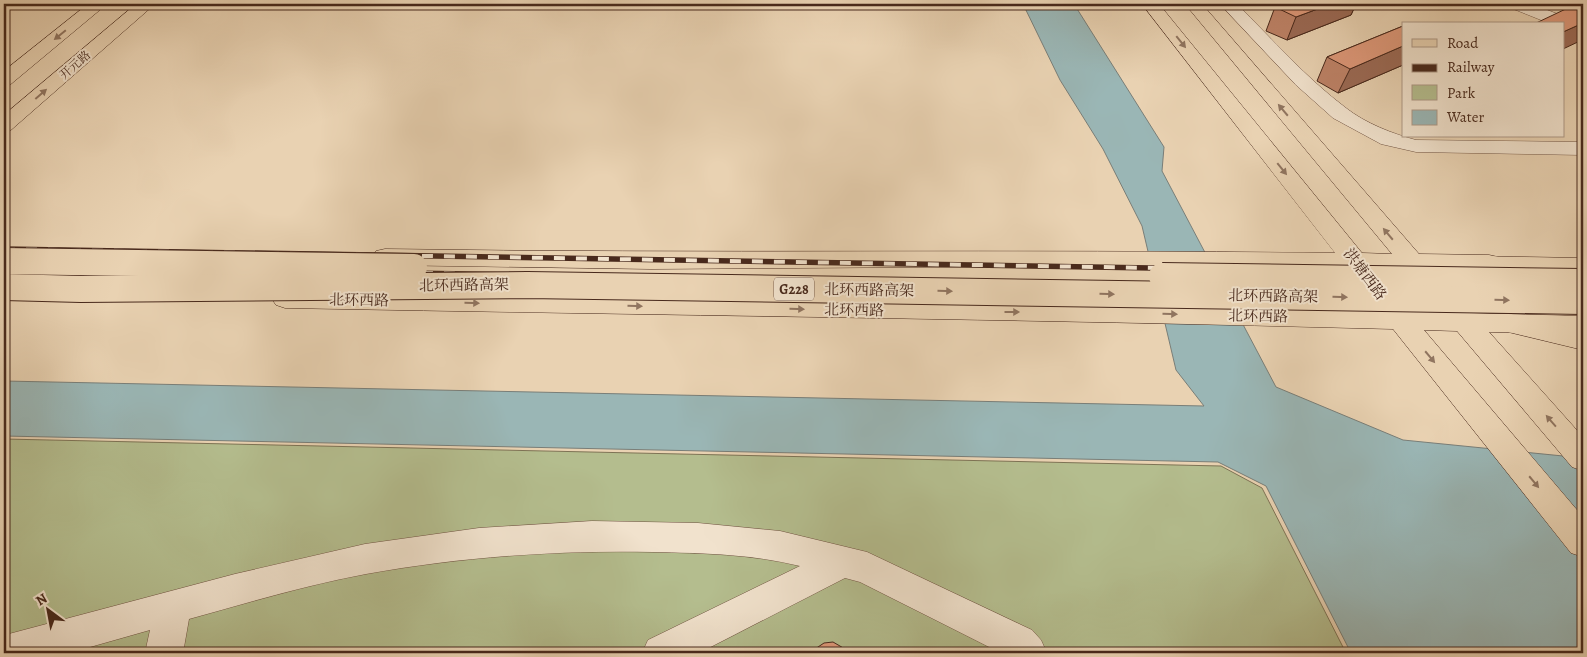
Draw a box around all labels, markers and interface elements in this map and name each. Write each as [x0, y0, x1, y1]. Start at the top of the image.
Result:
legend [1402, 22, 1564, 138]
one-way arrow [54, 29, 67, 40]
text: Road [1447, 33, 1479, 53]
one-way arrow [1175, 35, 1186, 48]
street label: 开元路 [56, 47, 94, 83]
text: Railway [1447, 57, 1495, 77]
text: Park [1447, 83, 1476, 103]
one-way arrow [34, 88, 46, 100]
one-way arrow [1278, 104, 1289, 117]
text: Water [1446, 107, 1484, 127]
one-way arrow [1277, 162, 1288, 175]
one-way arrow [1383, 228, 1394, 241]
street label: 洪塘西路 [1339, 244, 1391, 304]
street label: 北环西路高架 [419, 274, 509, 296]
road number: G228 [774, 278, 814, 300]
street label: 北环西路高架 [824, 279, 914, 301]
street label: 北环西路高架 [1228, 285, 1318, 307]
one-way arrow [937, 287, 953, 295]
street label: 北环西路 [329, 289, 389, 311]
one-way arrow [1100, 290, 1116, 298]
one-way arrow [1332, 294, 1348, 302]
one-way arrow [1495, 296, 1511, 304]
one-way arrow [465, 299, 481, 307]
street label: 北环西路 [824, 299, 884, 321]
one-way arrow [627, 302, 643, 310]
one-way arrow [790, 305, 806, 313]
street label: 北环西路 [1228, 305, 1288, 327]
one-way arrow [1005, 308, 1021, 316]
one-way arrow [1162, 310, 1178, 318]
one-way arrow [1425, 350, 1436, 363]
one-way arrow [1546, 415, 1557, 428]
one-way arrow [1528, 476, 1539, 488]
north arrow [22, 584, 72, 634]
text: N [32, 589, 51, 610]

